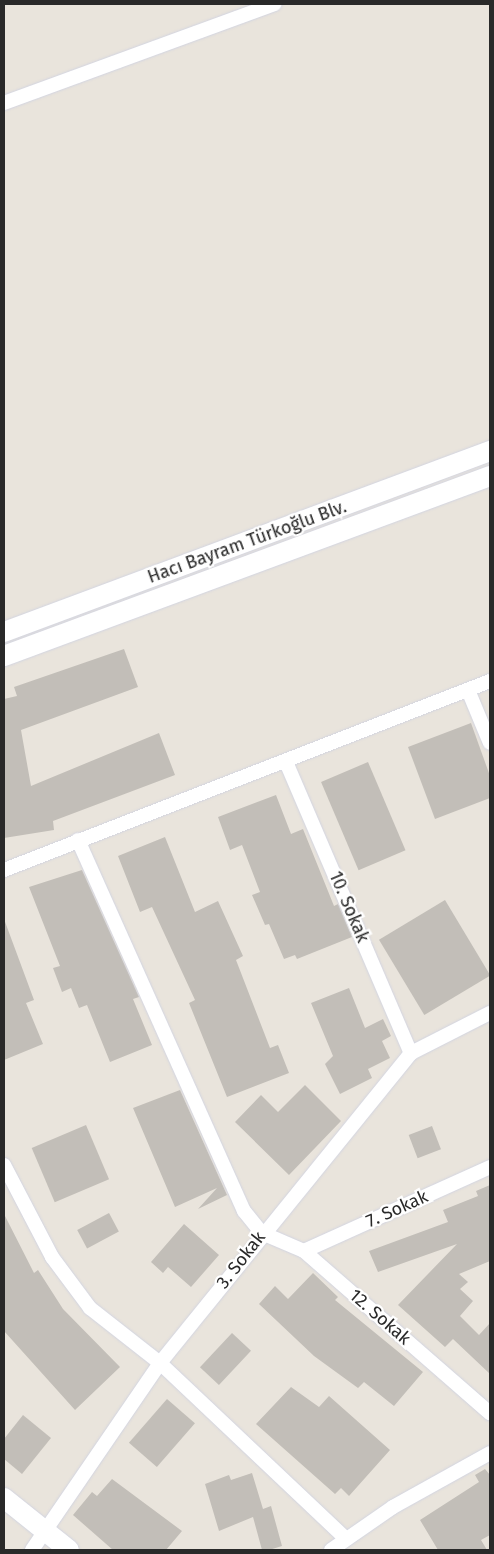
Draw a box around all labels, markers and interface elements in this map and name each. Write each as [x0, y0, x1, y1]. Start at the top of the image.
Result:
street label: Hacı Bayram Türkoğlu Blv. [145, 496, 349, 588]
street label: 10. Sokak [324, 868, 374, 946]
street label: 7. Sokak [363, 1186, 431, 1232]
street label: 3. Sokak [212, 1227, 270, 1293]
street label: 12. Sokak [345, 1285, 415, 1349]

